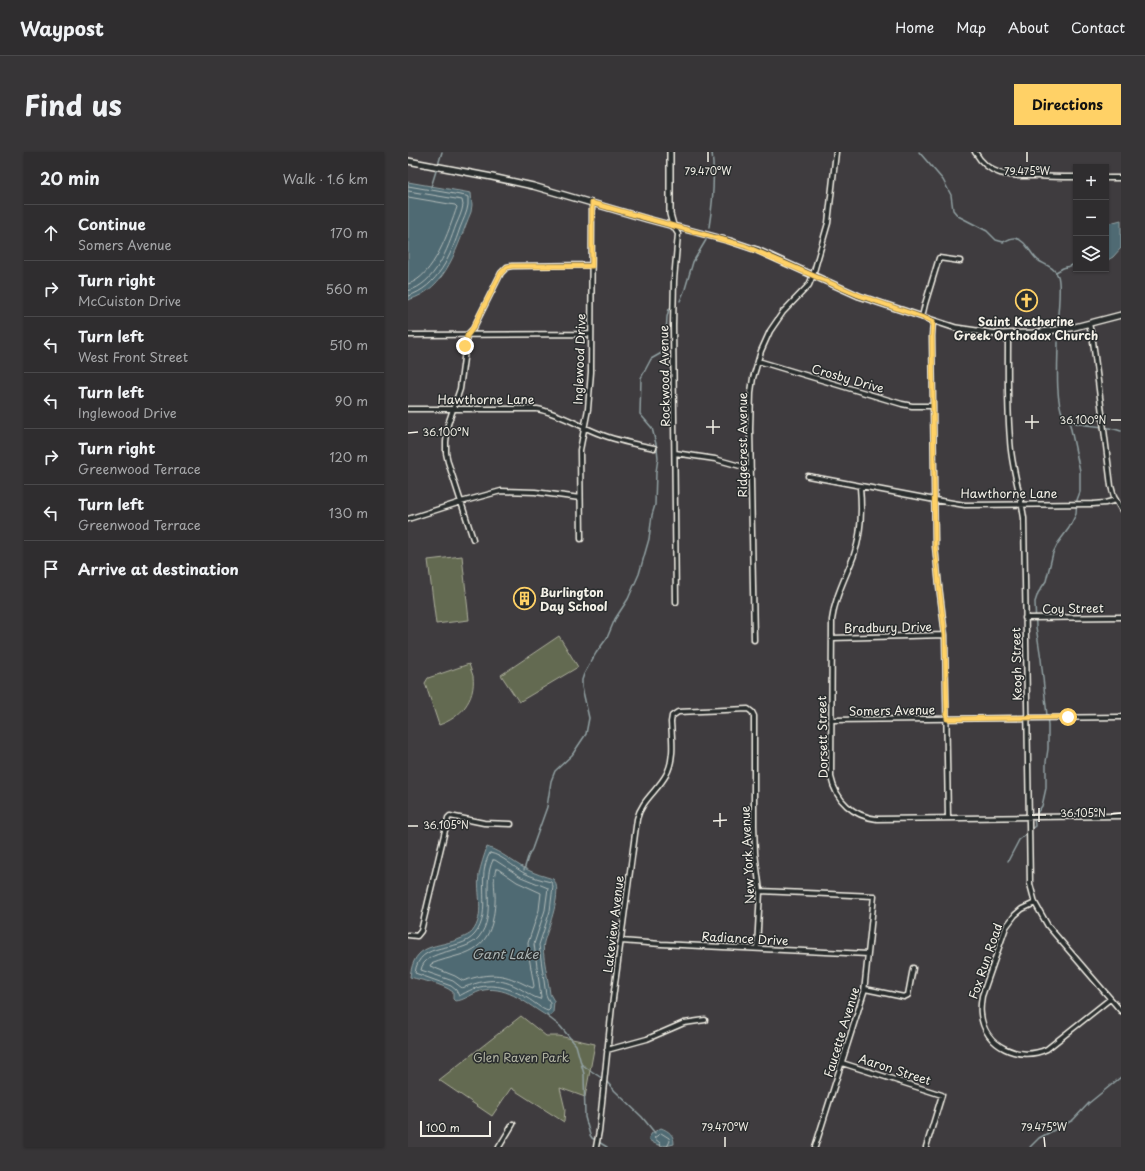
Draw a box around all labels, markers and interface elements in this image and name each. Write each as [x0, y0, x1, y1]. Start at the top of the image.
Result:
text: Waypost [20, 14, 104, 42]
text: Home [895, 17, 934, 38]
text: Map [956, 17, 986, 38]
text: About [1008, 17, 1049, 38]
text: Contact [1071, 17, 1125, 38]
text: Find us [24, 83, 122, 126]
button: Directions [1014, 84, 1121, 125]
text: 79.470°W [684, 163, 732, 178]
text: 79.475°W [1004, 163, 1051, 178]
map controls [1073, 164, 1109, 272]
button: + [1073, 164, 1109, 200]
text: 20 min [40, 165, 100, 191]
text: Walk · 1.6 km [283, 169, 368, 188]
button: − [1073, 200, 1109, 236]
text: Continue [78, 212, 146, 235]
icon: ahead [40, 222, 62, 244]
text: 170 m [330, 223, 368, 242]
text: Somers Avenue [78, 235, 172, 254]
button: layers [1073, 236, 1109, 272]
text: Turn right [78, 268, 155, 291]
icon: right [40, 278, 62, 300]
text: 560 m [326, 279, 368, 298]
church icon: Saint Katherine Greek Orthodox Church [1013, 287, 1039, 313]
text: McCuiston Drive [78, 291, 181, 310]
place label: Saint Katherine Greek Orthodox Church [954, 312, 1098, 344]
street label: Inglewood Drive [568, 313, 590, 405]
text: Turn left [78, 324, 144, 347]
street label: Rockwood Avenue [654, 325, 674, 427]
icon: left [40, 334, 62, 356]
text: 510 m [329, 335, 368, 354]
route end [456, 337, 474, 355]
text: West Front Street [78, 347, 188, 366]
street label: Crosby Drive [810, 359, 887, 397]
text: Turn left [78, 380, 144, 403]
icon: left [40, 390, 62, 412]
street label: Hawthorne Lane [437, 390, 535, 408]
text: 90 m [335, 391, 368, 410]
street label: Ridgecrest Avenue [733, 392, 751, 498]
text: Inglewood Drive [78, 403, 177, 422]
text: 36.100°N [1060, 412, 1107, 427]
text: 36.100°N [423, 424, 470, 439]
text: Turn right [78, 436, 155, 459]
icon: right [40, 446, 62, 468]
text: 120 m [329, 447, 368, 466]
text: Greenwood Terrace [78, 459, 201, 478]
street label: Hawthorne Lane [960, 484, 1058, 502]
text: Turn left [78, 492, 144, 515]
icon: left [40, 502, 62, 524]
text: 130 m [329, 503, 368, 522]
text: Greenwood Terrace [78, 515, 201, 534]
text: Arrive at destination [78, 557, 239, 580]
icon: arrive [40, 558, 62, 580]
place label: Burlington Day School [540, 583, 608, 615]
building icon: Burlington Day School [512, 586, 538, 612]
street label: Coy Street [1042, 598, 1104, 618]
street label: Bradbury Drive [844, 617, 933, 637]
street label: Keogh Street [1006, 627, 1026, 701]
street label: Dorsett Street [812, 696, 832, 778]
street label: Somers Avenue [849, 700, 936, 720]
route start [1059, 708, 1077, 726]
street label: New York Avenue [735, 805, 759, 905]
text: 36.105°N [1060, 805, 1106, 820]
text: 36.105°N [423, 817, 469, 832]
street label: Lakeview Avenue [598, 874, 628, 974]
street label: Fox Run Road [964, 921, 1006, 1001]
street label: Radiance Drive [701, 927, 789, 949]
water label: Gant Lake [472, 944, 539, 963]
street label: Faucette Avenue [819, 985, 863, 1079]
park label: Glen Raven Park [473, 1048, 569, 1066]
street label: Aaron Street [856, 1049, 934, 1089]
scale bar [420, 1119, 491, 1138]
text: 100 m [426, 1119, 460, 1136]
text: 79.470°W [701, 1119, 749, 1134]
text: 79.475°W [1021, 1119, 1068, 1134]

